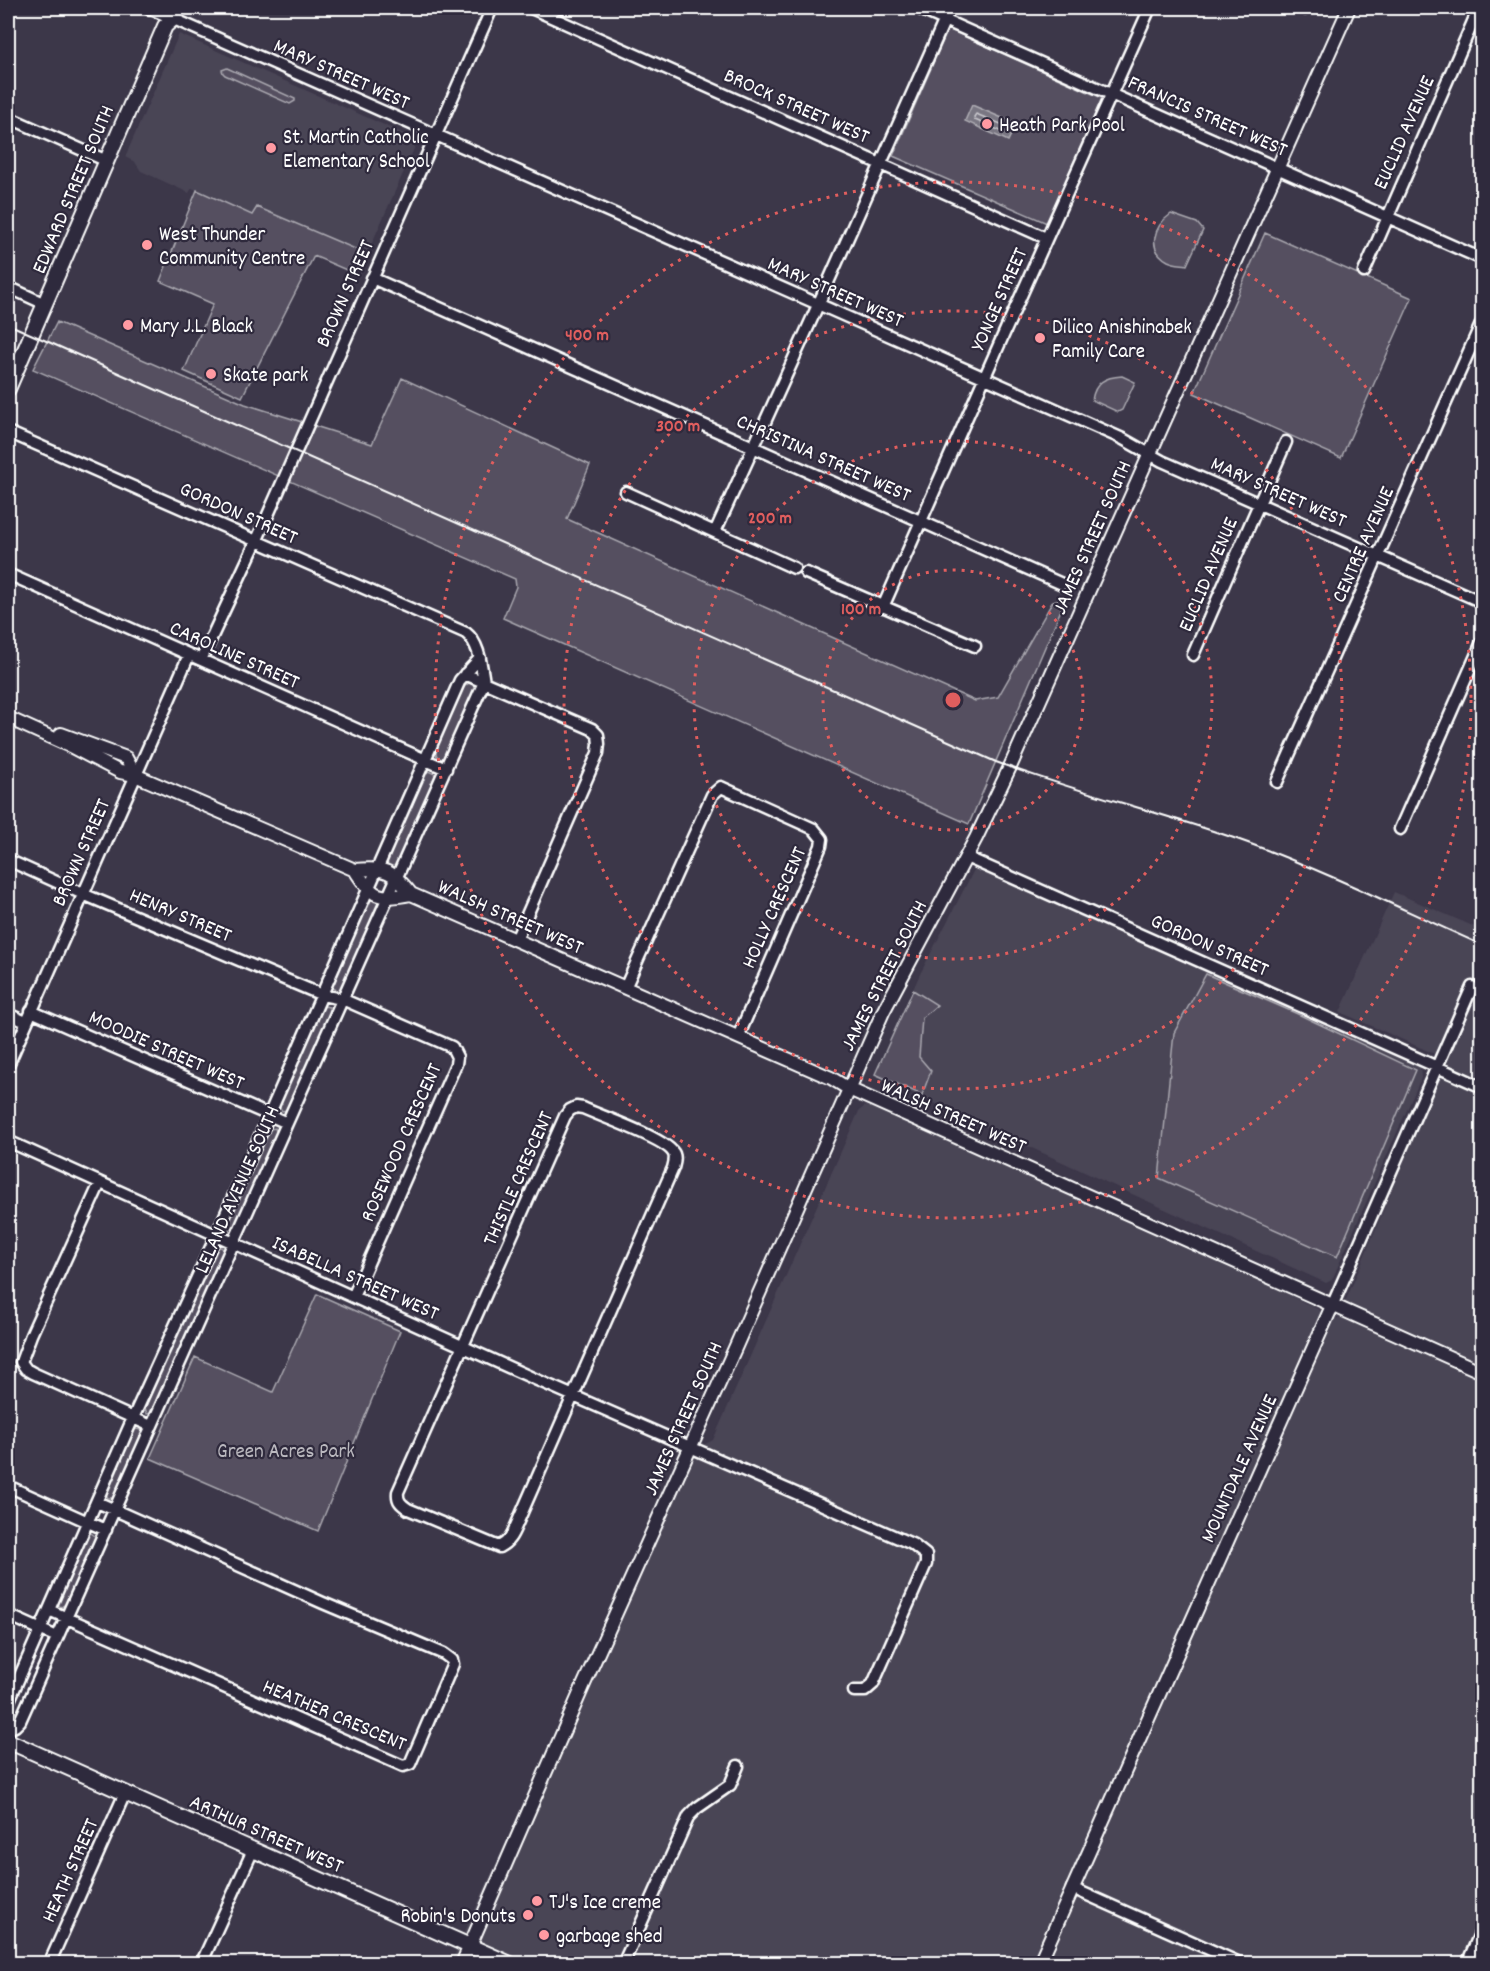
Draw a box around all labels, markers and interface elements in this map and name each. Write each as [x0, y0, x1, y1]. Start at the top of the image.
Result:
street label: MARY STREET WEST [268, 32, 414, 119]
street label: BROCK STREET WEST [718, 62, 874, 154]
street label: FRANCIS STREET WEST [1122, 69, 1292, 167]
street label: EUCLID AVENUE [1367, 71, 1444, 195]
street label: EDWARD STREET SOUTH [26, 101, 124, 279]
place label: Heath Park Pool [999, 112, 1125, 142]
marker: Heath Park Pool [980, 117, 994, 131]
place label: St. Martin Catholic Elementary School [283, 124, 430, 178]
marker: St. Martin Catholic Elementary School [264, 141, 278, 155]
place label: West Thunder Community Centre [159, 221, 305, 275]
street label: BROWN STREET [310, 235, 384, 353]
marker: West Thunder Community Centre [140, 238, 154, 252]
street label: YONGE STREET [965, 243, 1037, 357]
street label: MARY STREET WEST [762, 250, 908, 337]
place label: Mary J.L. Black [140, 313, 253, 343]
place label: Dilico Anishinabek Family Care [1052, 314, 1192, 368]
marker: Mary J.L. Black [121, 318, 135, 332]
text: 400 m [565, 324, 609, 349]
marker: Dilico Anishinabek Family Care [1033, 331, 1047, 345]
place label: Skate park [223, 362, 308, 392]
marker: Skate park [204, 367, 218, 381]
street label: CHRISTINA STREET WEST [731, 408, 915, 512]
text: 300 m [656, 415, 700, 440]
street label: MARY STREET WEST [1205, 450, 1351, 537]
street label: JAMES STREET SOUTH [1046, 456, 1141, 620]
street label: GORDON STREET [174, 475, 302, 554]
street label: CENTRE AVENUE [1326, 482, 1404, 608]
text: 200 m [748, 507, 792, 532]
street label: EUCLID AVENUE [1172, 513, 1248, 637]
text: 100 m [841, 598, 881, 623]
street label: CAROLINE STREET [164, 615, 304, 699]
centre of rings [943, 690, 963, 710]
street label: BROWN STREET [46, 794, 120, 912]
street label: HOLLY CRESCENT [735, 842, 816, 974]
street label: WALSH STREET WEST [432, 873, 588, 964]
street label: HENRY STREET [124, 882, 236, 952]
street label: JAMES STREET SOUTH [835, 896, 937, 1057]
street label: GORDON STREET [1145, 907, 1273, 986]
street label: MOODIE STREET WEST [83, 1004, 249, 1100]
street label: ROSEWOOD CRESCENT [354, 1058, 451, 1227]
street label: WALSH STREET WEST [875, 1072, 1031, 1163]
street label: LELAND AVENUE SOUTH [188, 1102, 289, 1279]
street label: THISTLE CRESCENT [477, 1107, 563, 1251]
street label: ISABELLA STREET WEST [267, 1230, 443, 1330]
street label: JAMES STREET SOUTH [637, 1337, 732, 1501]
street label: MOUNTDALE AVENUE [1195, 1390, 1287, 1548]
park label: Green Acres Park [217, 1438, 355, 1468]
street label: HEATHER CRESCENT [257, 1673, 411, 1761]
street label: ARTHUR STREET WEST [184, 1788, 348, 1883]
street label: HEATH STREET [35, 1814, 108, 1928]
place label: TJ's Ice creme [549, 1889, 661, 1919]
marker: TJ's Ice creme [530, 1894, 544, 1908]
place label: Robin's Donuts [400, 1903, 516, 1933]
marker: Robin's Donuts [521, 1908, 535, 1922]
place label: garbage shed [556, 1923, 663, 1953]
marker: garbage shed [537, 1928, 551, 1942]

